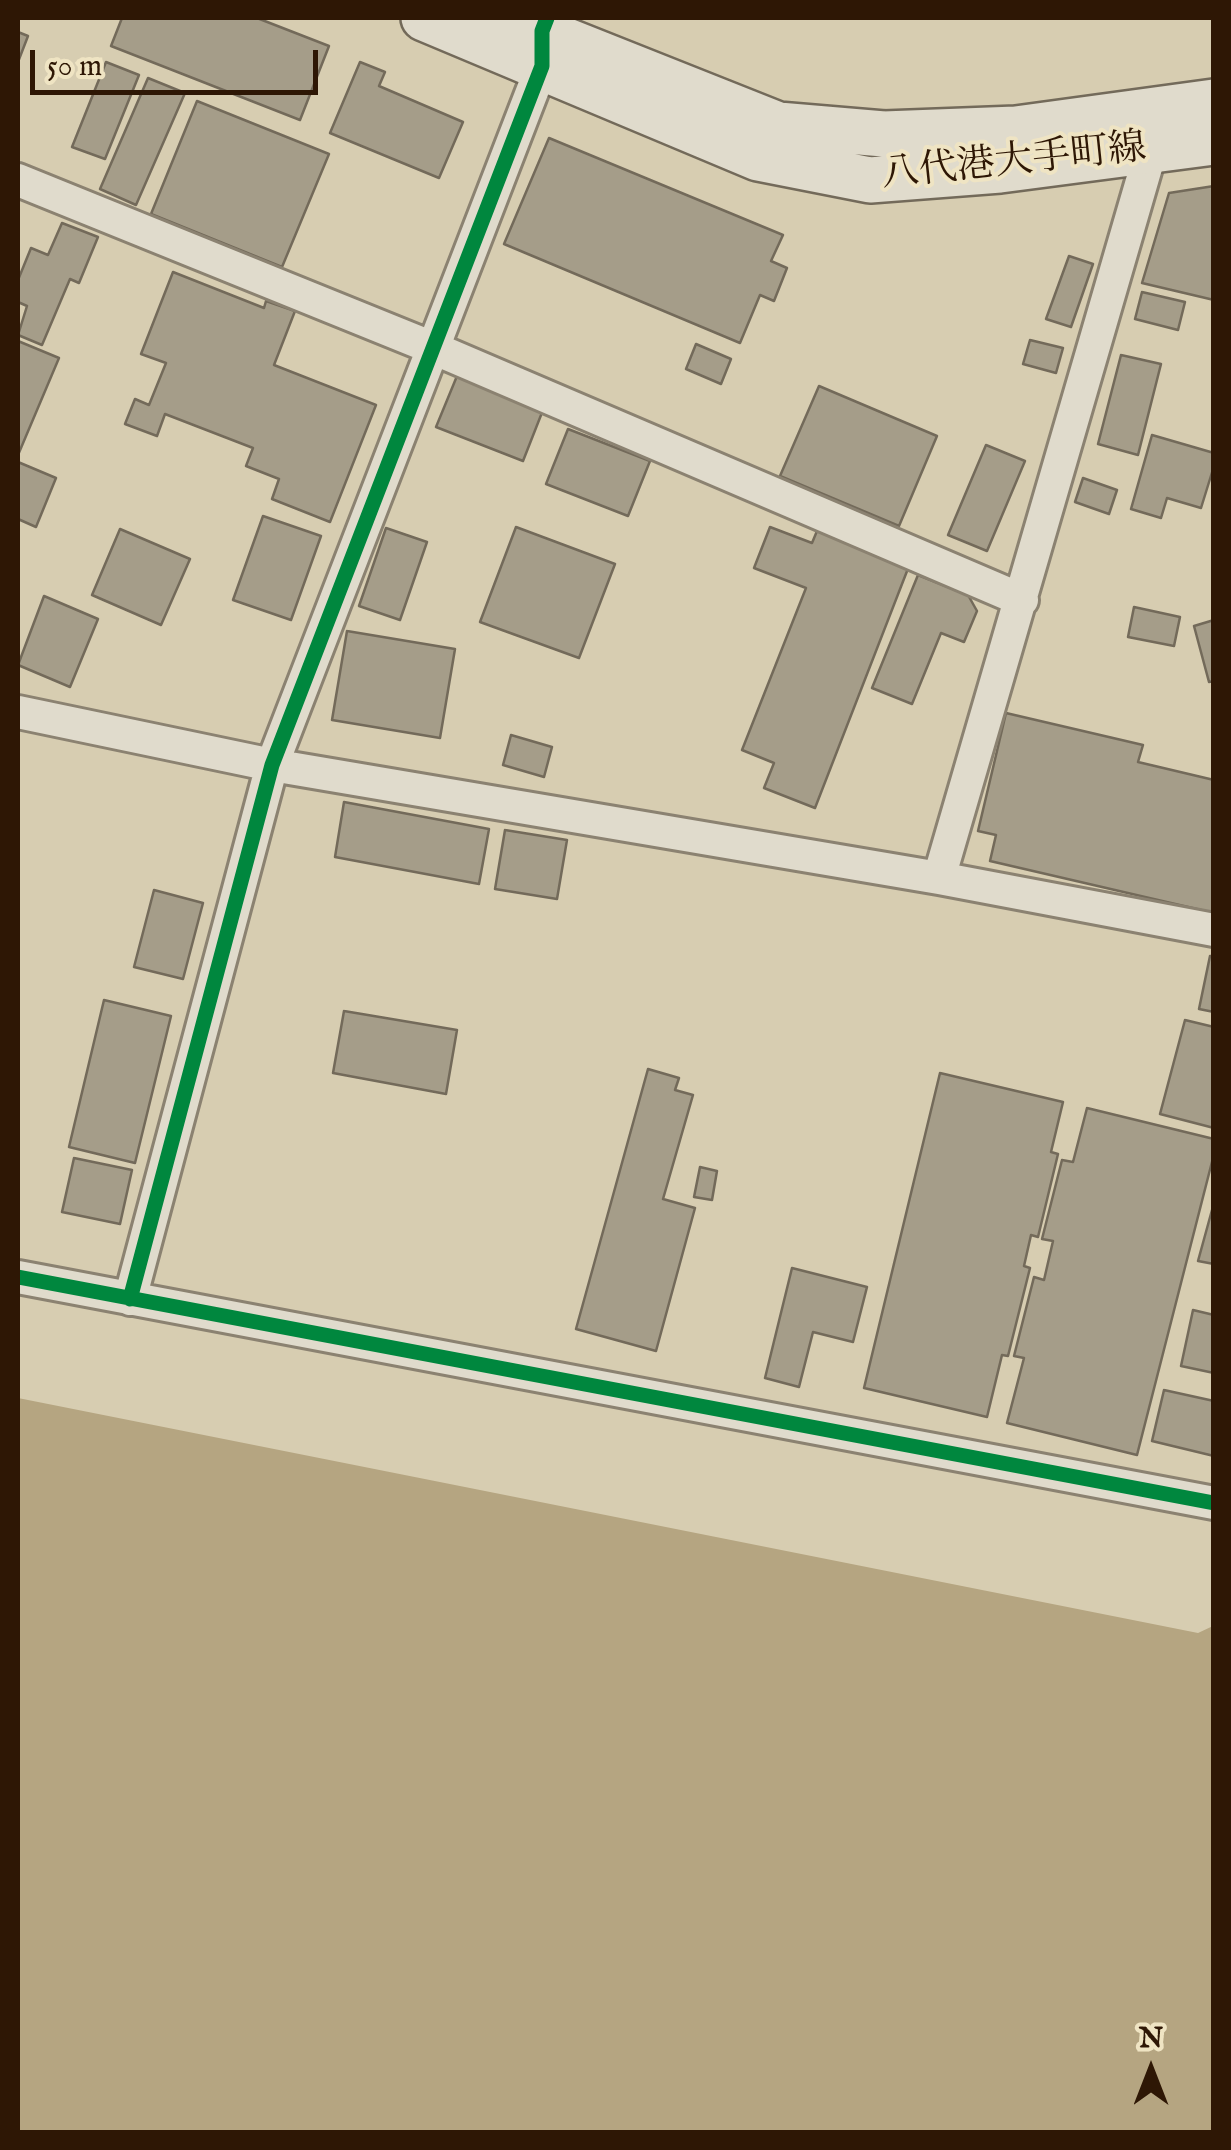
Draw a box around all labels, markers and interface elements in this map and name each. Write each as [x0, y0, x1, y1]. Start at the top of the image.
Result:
scale bar [35, 30, 322, 92]
text: 50 m [47, 48, 102, 86]
street label: 八代港大手町線 [879, 127, 1149, 201]
north arrow [1101, 2020, 1201, 2120]
text: N [1139, 2022, 1163, 2057]

